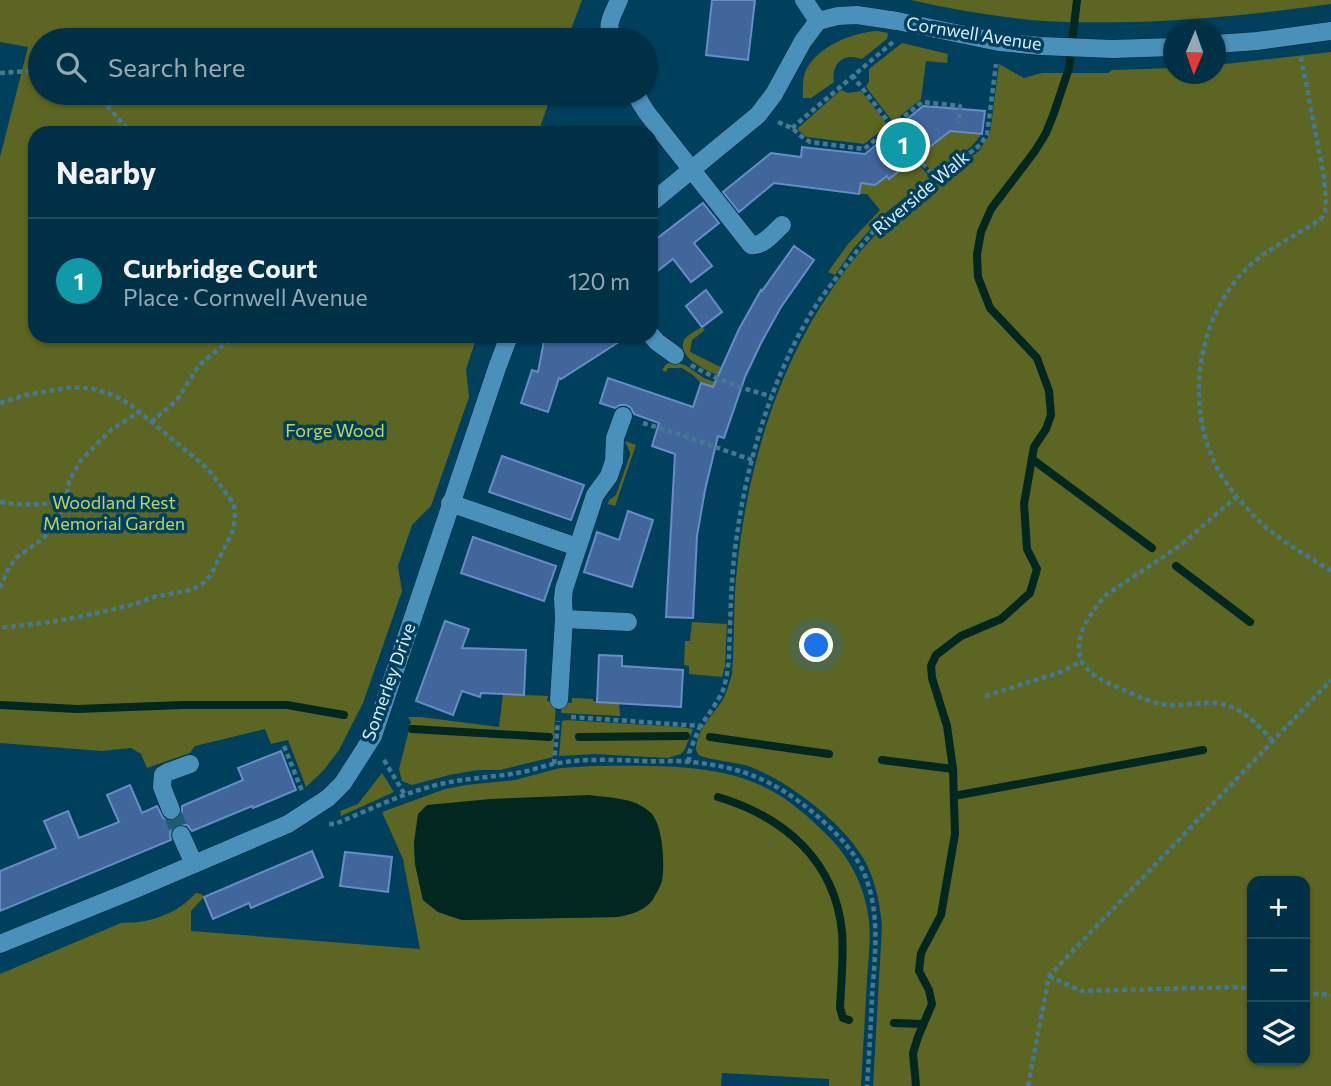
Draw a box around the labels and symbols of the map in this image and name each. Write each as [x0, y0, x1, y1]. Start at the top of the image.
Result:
street label: Cornwell Avenue [905, 11, 1043, 55]
north arrow [1163, 21, 1226, 84]
pin: 1 [880, 119, 926, 171]
street label: Riverside Walk [868, 145, 973, 239]
park label: Forge Wood [285, 419, 385, 441]
park label: Woodland Rest Memorial Garden [43, 491, 185, 534]
street label: Somerley Drive [357, 620, 420, 744]
your location [799, 628, 833, 662]

